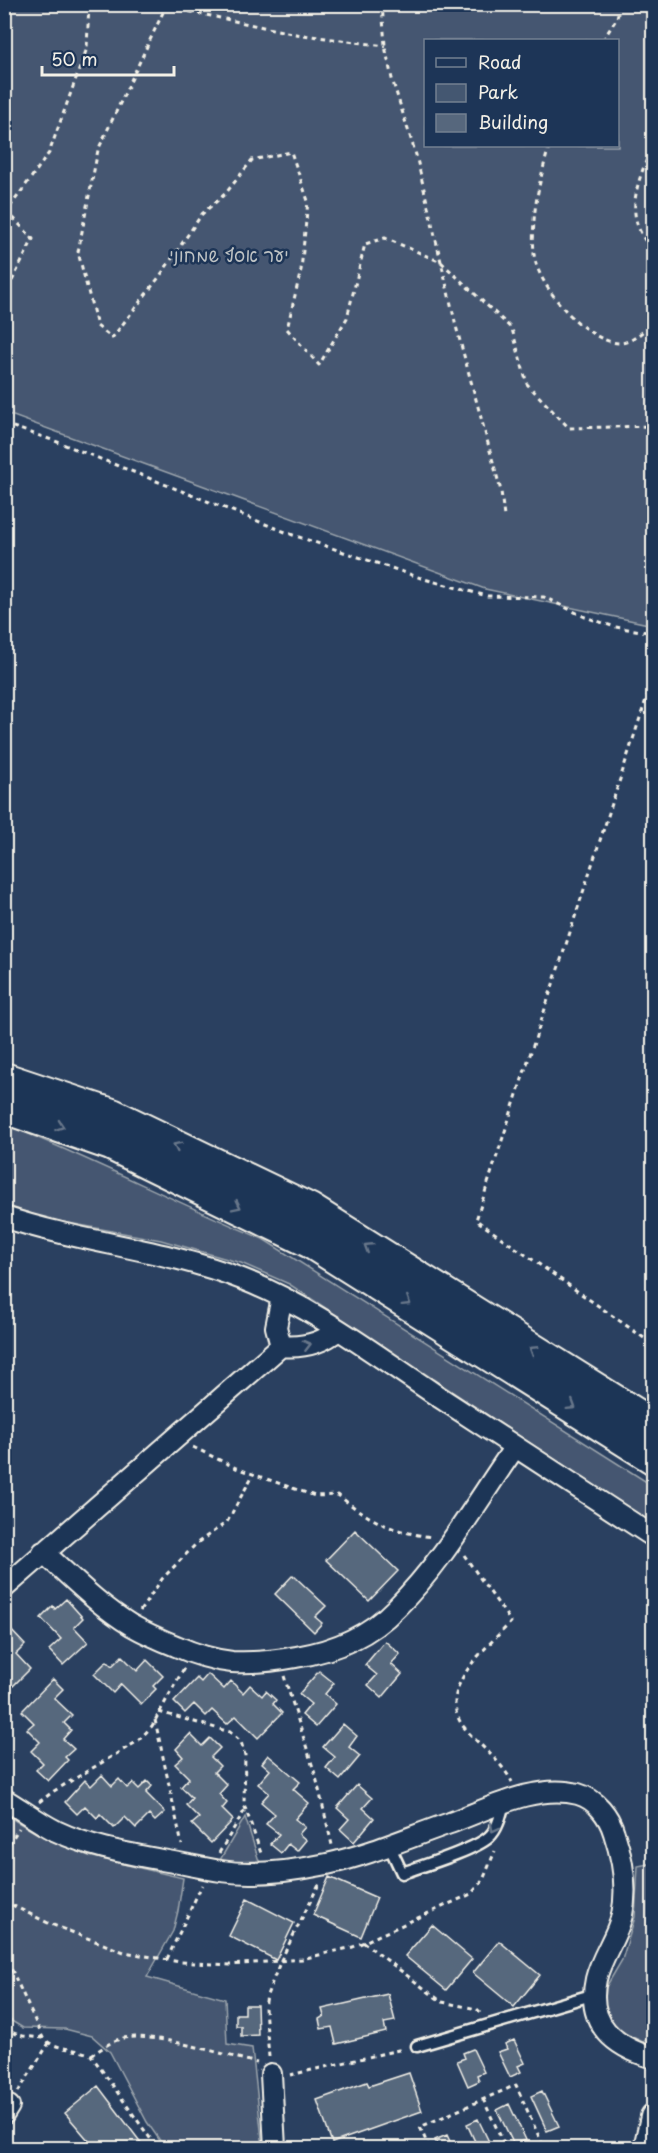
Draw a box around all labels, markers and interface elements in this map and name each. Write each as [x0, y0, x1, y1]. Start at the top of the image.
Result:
scale bar [42, 39, 174, 77]
legend [424, 39, 619, 147]
text: 50 m [51, 45, 98, 72]
text: Road [478, 48, 522, 75]
text: Park [478, 78, 518, 105]
text: Building [478, 108, 548, 135]
park label: יער אסף שמחוני [169, 241, 289, 268]
one-way arrow [54, 1119, 65, 1132]
one-way arrow [173, 1141, 184, 1153]
one-way arrow [231, 1199, 242, 1211]
one-way arrow [364, 1242, 374, 1254]
one-way arrow [401, 1295, 411, 1307]
one-way arrow [302, 1339, 312, 1352]
one-way arrow [529, 1346, 539, 1358]
one-way arrow [566, 1399, 576, 1411]
one-way arrow [490, 1821, 501, 1832]

